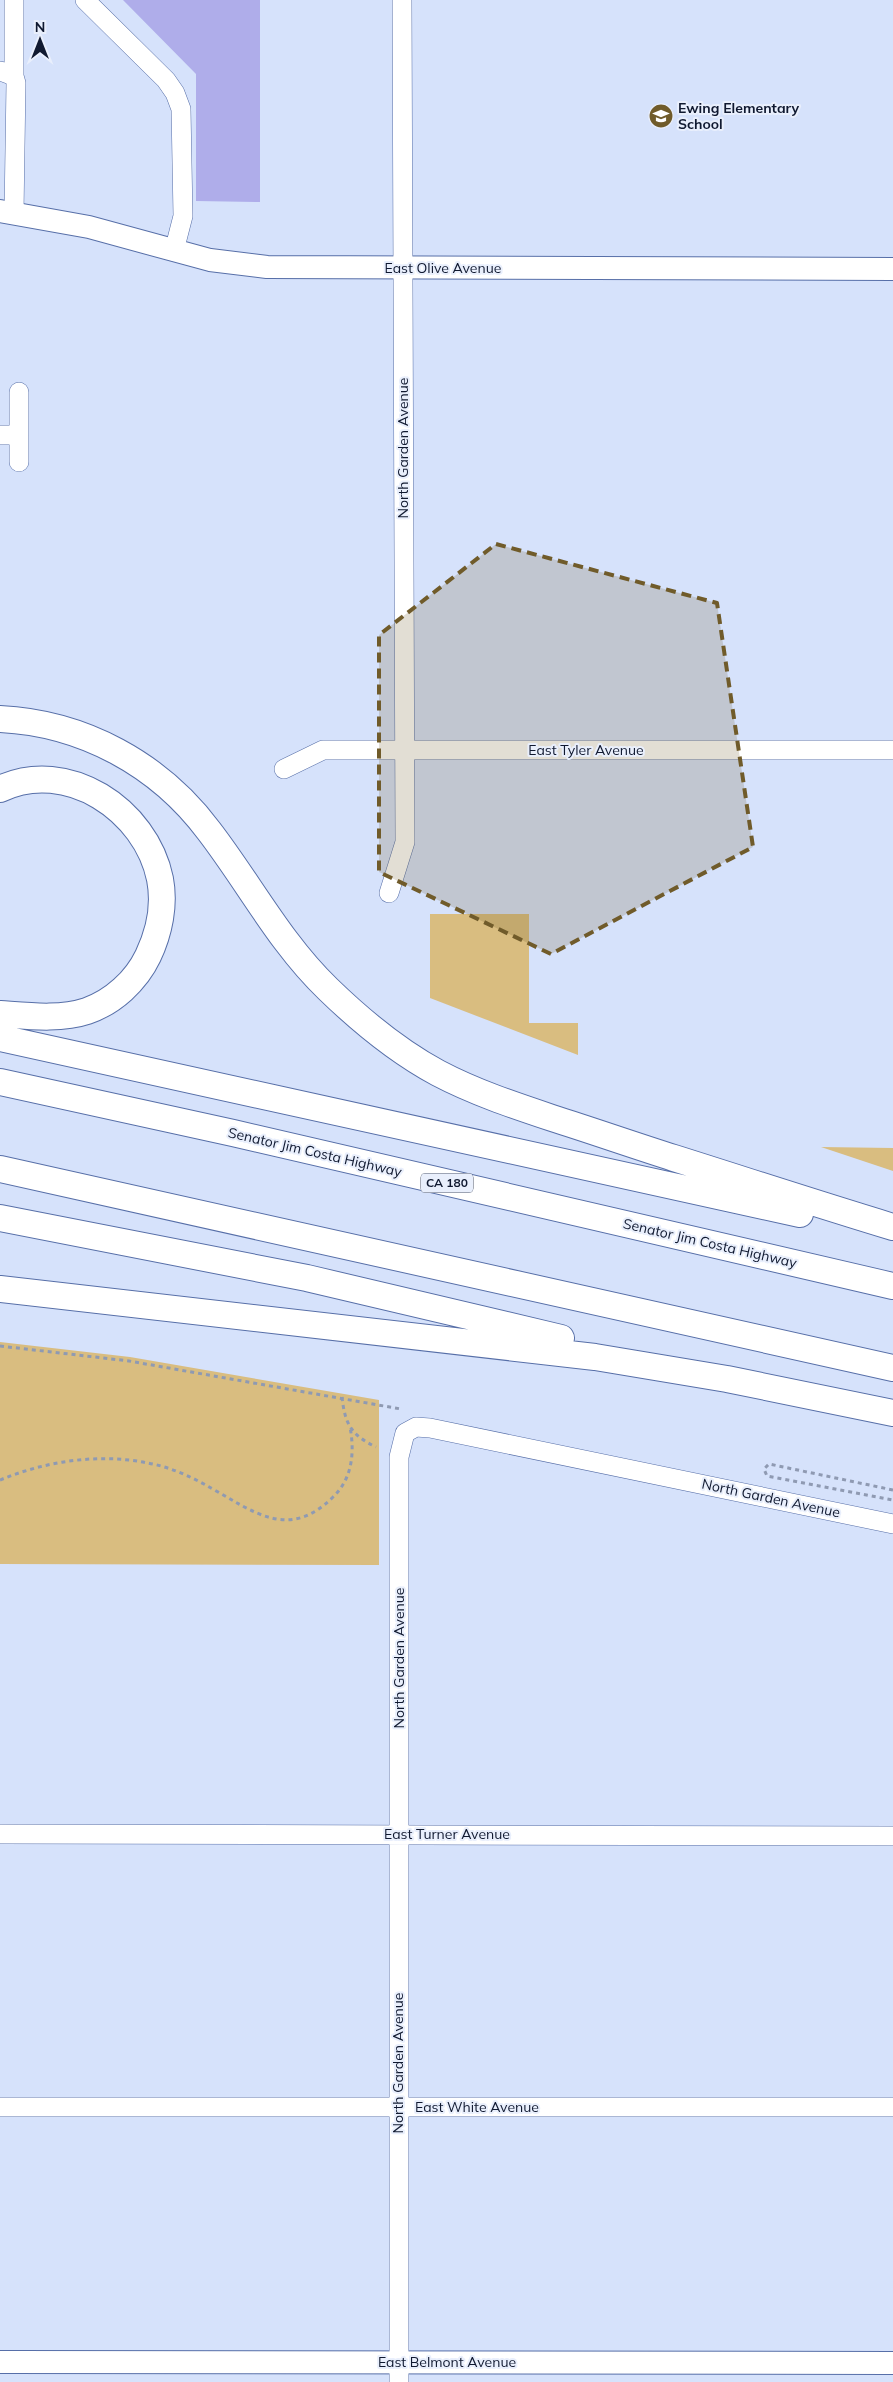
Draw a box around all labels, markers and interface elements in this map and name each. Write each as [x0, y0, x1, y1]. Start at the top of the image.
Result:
north arrow [15, 15, 65, 65]
text: N [35, 18, 45, 36]
place label: Ewing Elementary School [678, 99, 799, 133]
school or university icon: Ewing Elementary School [648, 103, 674, 129]
street label: East Olive Avenue [385, 259, 501, 277]
street label: North Garden Avenue [394, 378, 412, 518]
street label: East Tyler Avenue [528, 741, 644, 759]
street label: Senator Jim Costa Highway [226, 1123, 404, 1181]
road number: CA 180 [421, 1174, 473, 1192]
street label: Senator Jim Costa Highway [621, 1214, 799, 1272]
street label: North Garden Avenue [700, 1475, 842, 1521]
street label: North Garden Avenue [390, 1588, 408, 1728]
street label: East Turner Avenue [384, 1825, 510, 1843]
street label: North Garden Avenue [389, 1993, 407, 2133]
street label: East White Avenue [415, 2098, 539, 2116]
street label: East Belmont Avenue [378, 2353, 516, 2371]

